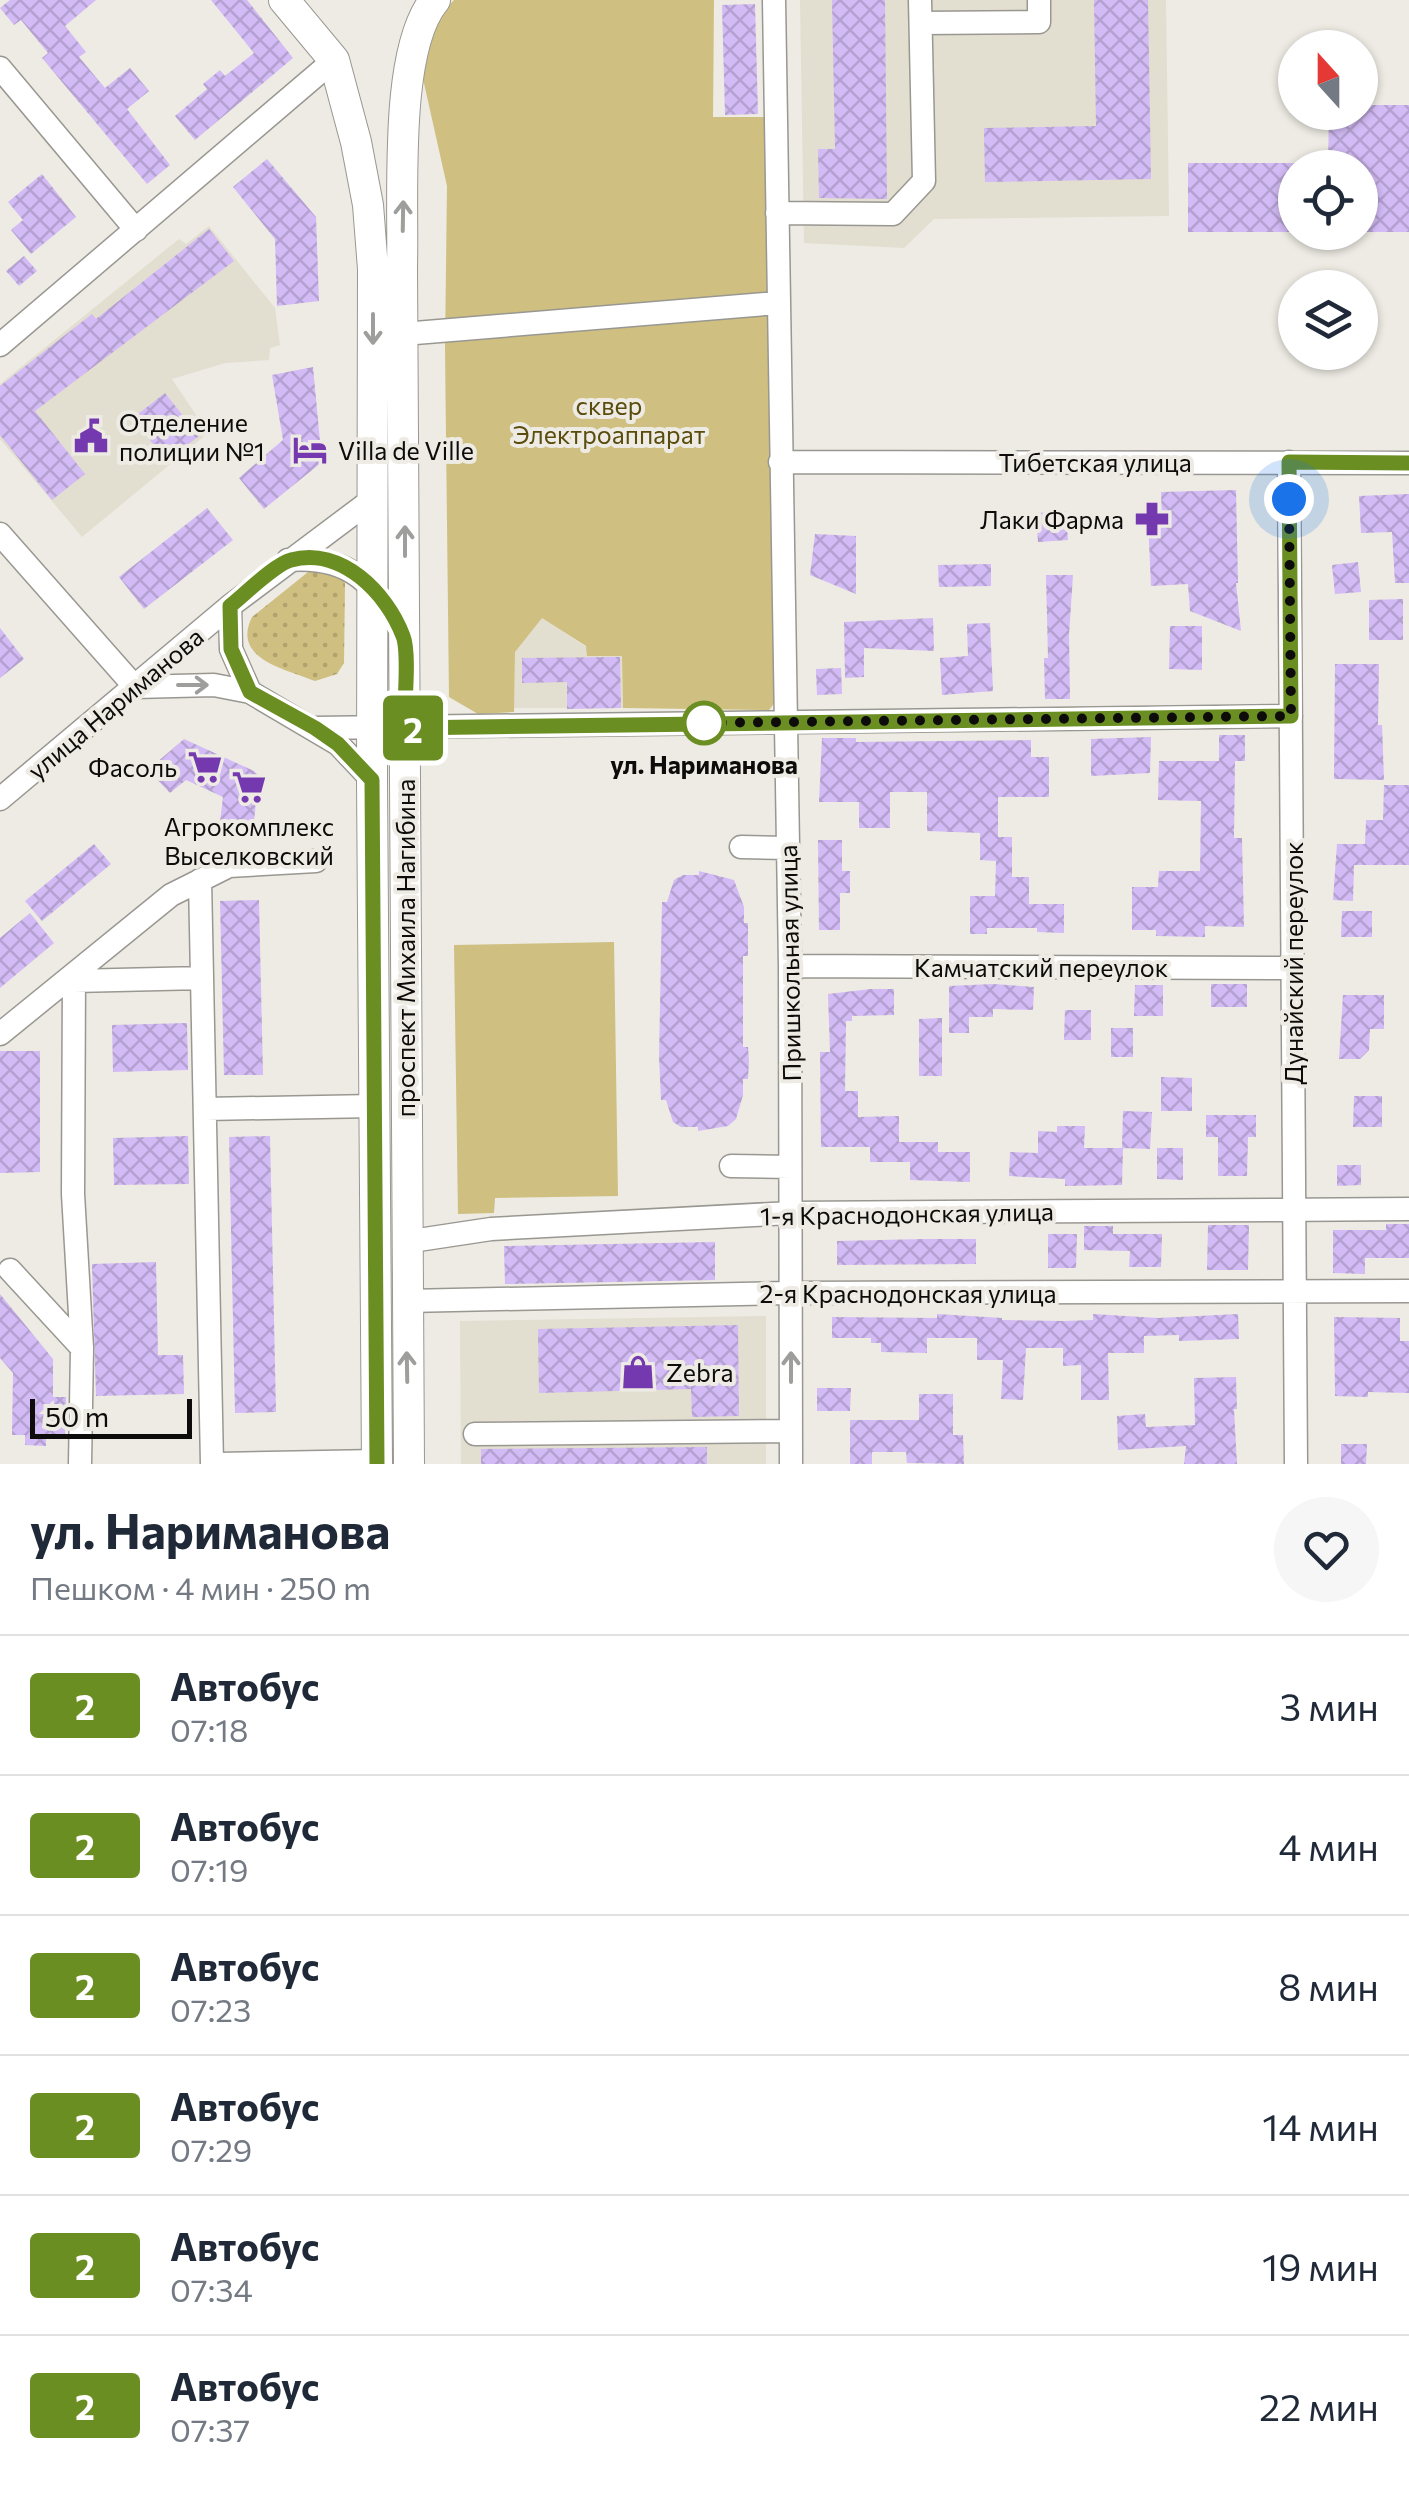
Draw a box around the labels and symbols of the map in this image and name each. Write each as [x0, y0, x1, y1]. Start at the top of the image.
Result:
north arrow [1278, 30, 1378, 130]
one-way arrow [394, 200, 413, 232]
one-way arrow [364, 312, 382, 344]
park label: cквер Электроаппарат [513, 390, 706, 449]
place label: Отделение полиции №1 [119, 407, 265, 466]
public building icon: Отделение полиции №1 [72, 417, 110, 455]
hotel icon: Villa de Ville [291, 431, 329, 469]
place label: Villa de Ville [338, 435, 474, 465]
street label: Тибетская улица [998, 447, 1192, 477]
your location [1264, 474, 1314, 524]
pharmacy icon: Лаки Фарма [1133, 500, 1171, 538]
place label: Лаки Фарма [980, 504, 1124, 534]
one-way arrow [396, 525, 414, 558]
street label: улица Нариманова [21, 621, 209, 785]
one-way arrow [176, 676, 208, 695]
line badge: 2 [380, 696, 446, 760]
marker: ул. Нариманова [683, 702, 725, 744]
supermarket icon: Фасоль [186, 748, 224, 786]
place label: ул. Нариманова [610, 749, 798, 779]
place label: Фасоль [88, 752, 177, 782]
supermarket icon: Агрокомплекс Выселковский [230, 768, 268, 806]
street label: проспект Михаила Нагибина [390, 779, 420, 1117]
place label: Агрокомплекс Выселковский [164, 811, 334, 870]
street label: Дунайский переулок [1278, 842, 1308, 1084]
street label: Пришкольная улица [772, 844, 806, 1082]
street label: Камчатский переулок [914, 952, 1168, 982]
street label: 1-я Краснодонская улица [760, 1195, 1054, 1231]
street label: 2-я Краснодонская улица [760, 1278, 1056, 1308]
one-way arrow [398, 1351, 417, 1383]
one-way arrow [782, 1351, 800, 1384]
shop icon: Zebra [619, 1353, 657, 1391]
place label: Zebra [666, 1357, 734, 1387]
scale bar [30, 1394, 192, 1438]

